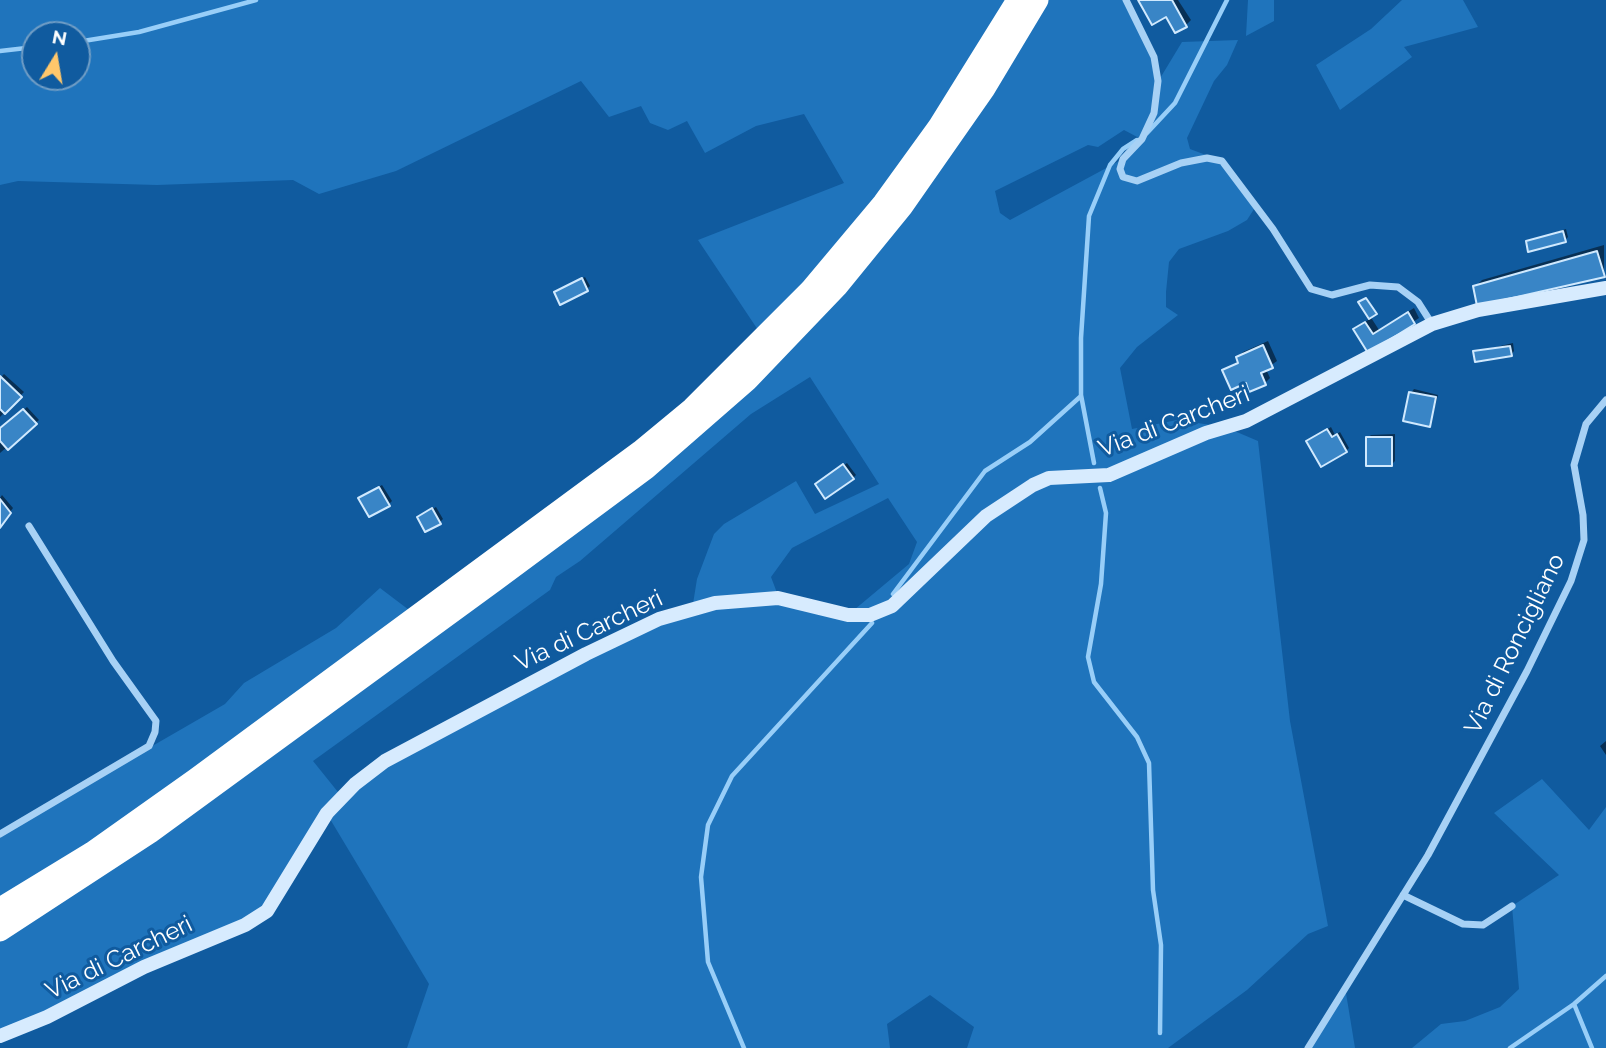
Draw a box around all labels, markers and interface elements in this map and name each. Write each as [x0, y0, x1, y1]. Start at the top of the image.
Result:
north arrow [21, 21, 91, 91]
text: N [50, 25, 69, 50]
street label: Via di Carcheri [1094, 380, 1254, 464]
street label: Via di Roncigliano [1459, 549, 1571, 739]
street label: Via di Carcheri [511, 584, 667, 678]
street label: Via di Carcheri [41, 910, 197, 1006]

